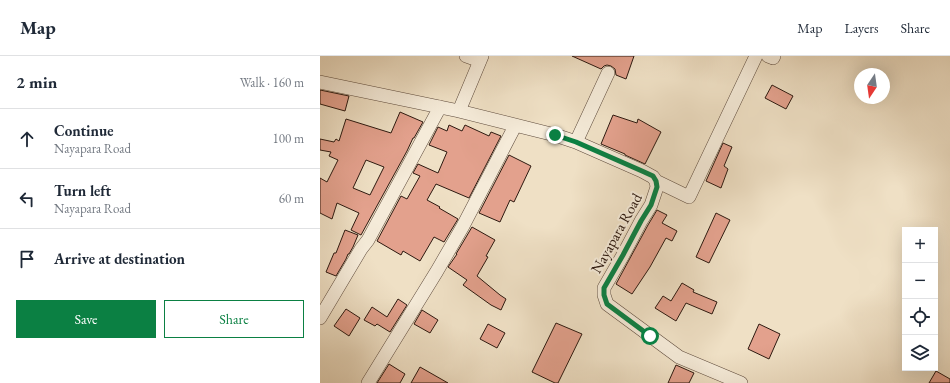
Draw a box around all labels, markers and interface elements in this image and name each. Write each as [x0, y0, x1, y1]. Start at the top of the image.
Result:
text: Map [20, 15, 56, 40]
text: Map [797, 19, 822, 37]
text: Layers [844, 19, 879, 37]
text: Share [901, 19, 930, 37]
north arrow [854, 68, 890, 104]
text: 2 min [16, 71, 57, 93]
text: Walk · 160 m [240, 74, 304, 91]
text: Continue [54, 121, 114, 140]
route end [546, 126, 564, 144]
icon: ahead [16, 128, 38, 150]
text: 100 m [273, 130, 304, 147]
text: Nayapara Road [54, 140, 131, 157]
text: Turn left [54, 181, 111, 200]
icon: left [16, 188, 38, 210]
street label: Nayapara Road [586, 189, 646, 276]
text: 60 m [279, 190, 304, 207]
text: Nayapara Road [54, 200, 131, 217]
map controls [902, 227, 938, 371]
button: + [902, 227, 938, 263]
icon: arrive [16, 248, 38, 270]
text: Arrive at destination [54, 249, 185, 268]
button: − [902, 263, 938, 299]
button: locate [902, 299, 938, 335]
button: Save [16, 300, 156, 338]
button: Share [164, 300, 304, 338]
route start [641, 327, 659, 345]
button: layers [902, 335, 938, 371]

